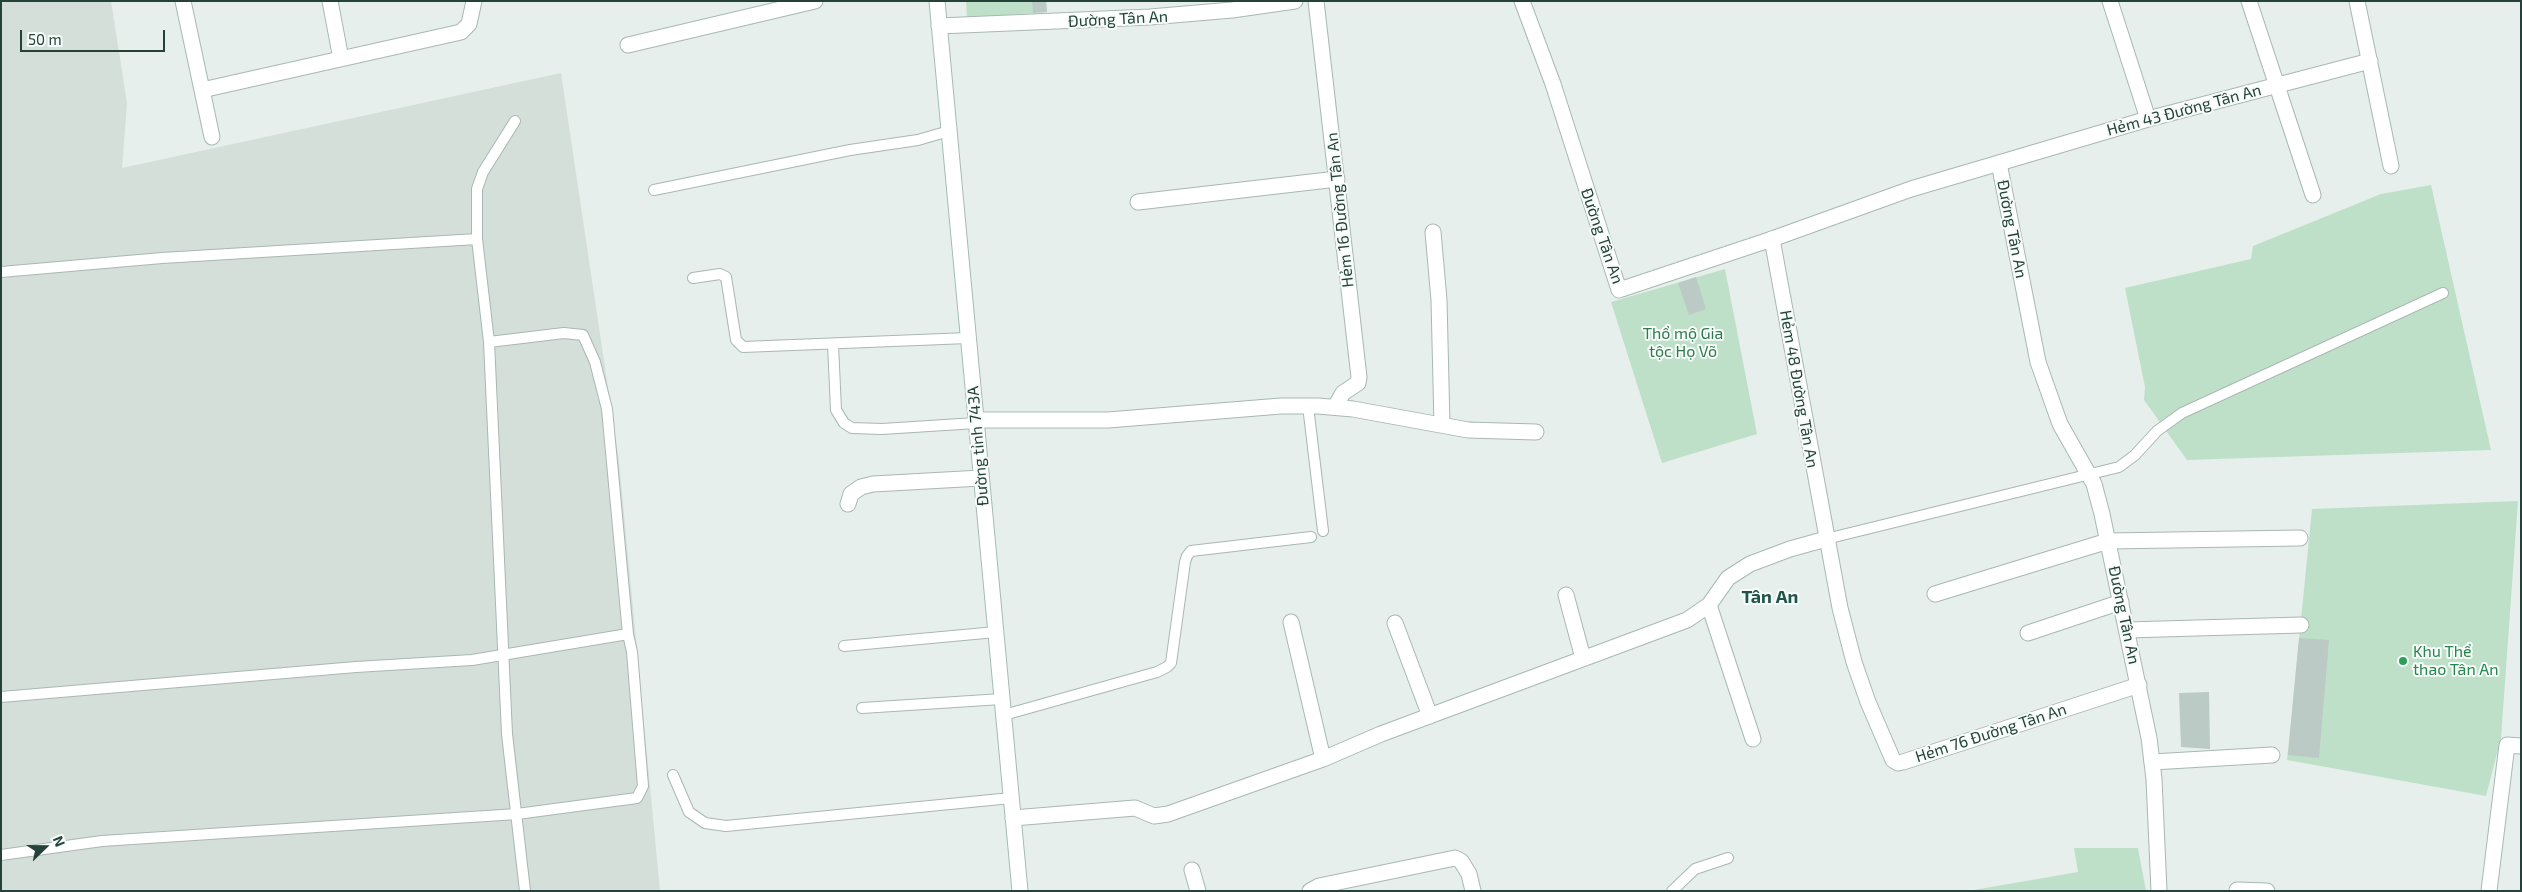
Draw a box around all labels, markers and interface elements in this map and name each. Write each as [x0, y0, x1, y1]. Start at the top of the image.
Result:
street label: Đường Tân An [1068, 7, 1168, 31]
scale bar [22, 20, 168, 52]
text: 50 m [28, 30, 62, 48]
street label: Hẻm 43 Đường Tân An [2105, 80, 2263, 140]
street label: Hẻm 16 Đường Tân An [1322, 131, 1358, 289]
street label: Đường Tân An [1993, 178, 2031, 280]
street label: Đường Tân An [1577, 186, 1627, 286]
street label: Hẻm 48 Đường Tân An [1776, 309, 1822, 469]
park label: Thổ mộ Gia tộc Họ Võ [1643, 324, 1723, 362]
street label: Đường tỉnh 743A [963, 385, 993, 507]
street label: Đường Tân An [2104, 564, 2144, 666]
district label: Tân An [1742, 586, 1798, 608]
place label: Khu Thể thao Tân An [2413, 642, 2499, 680]
marker: Khu Thể thao Tân An [2397, 655, 2409, 667]
street label: Hẻm 76 Đường Tân An [1913, 699, 2069, 767]
north arrow [20, 822, 70, 872]
text: N [50, 833, 69, 849]

